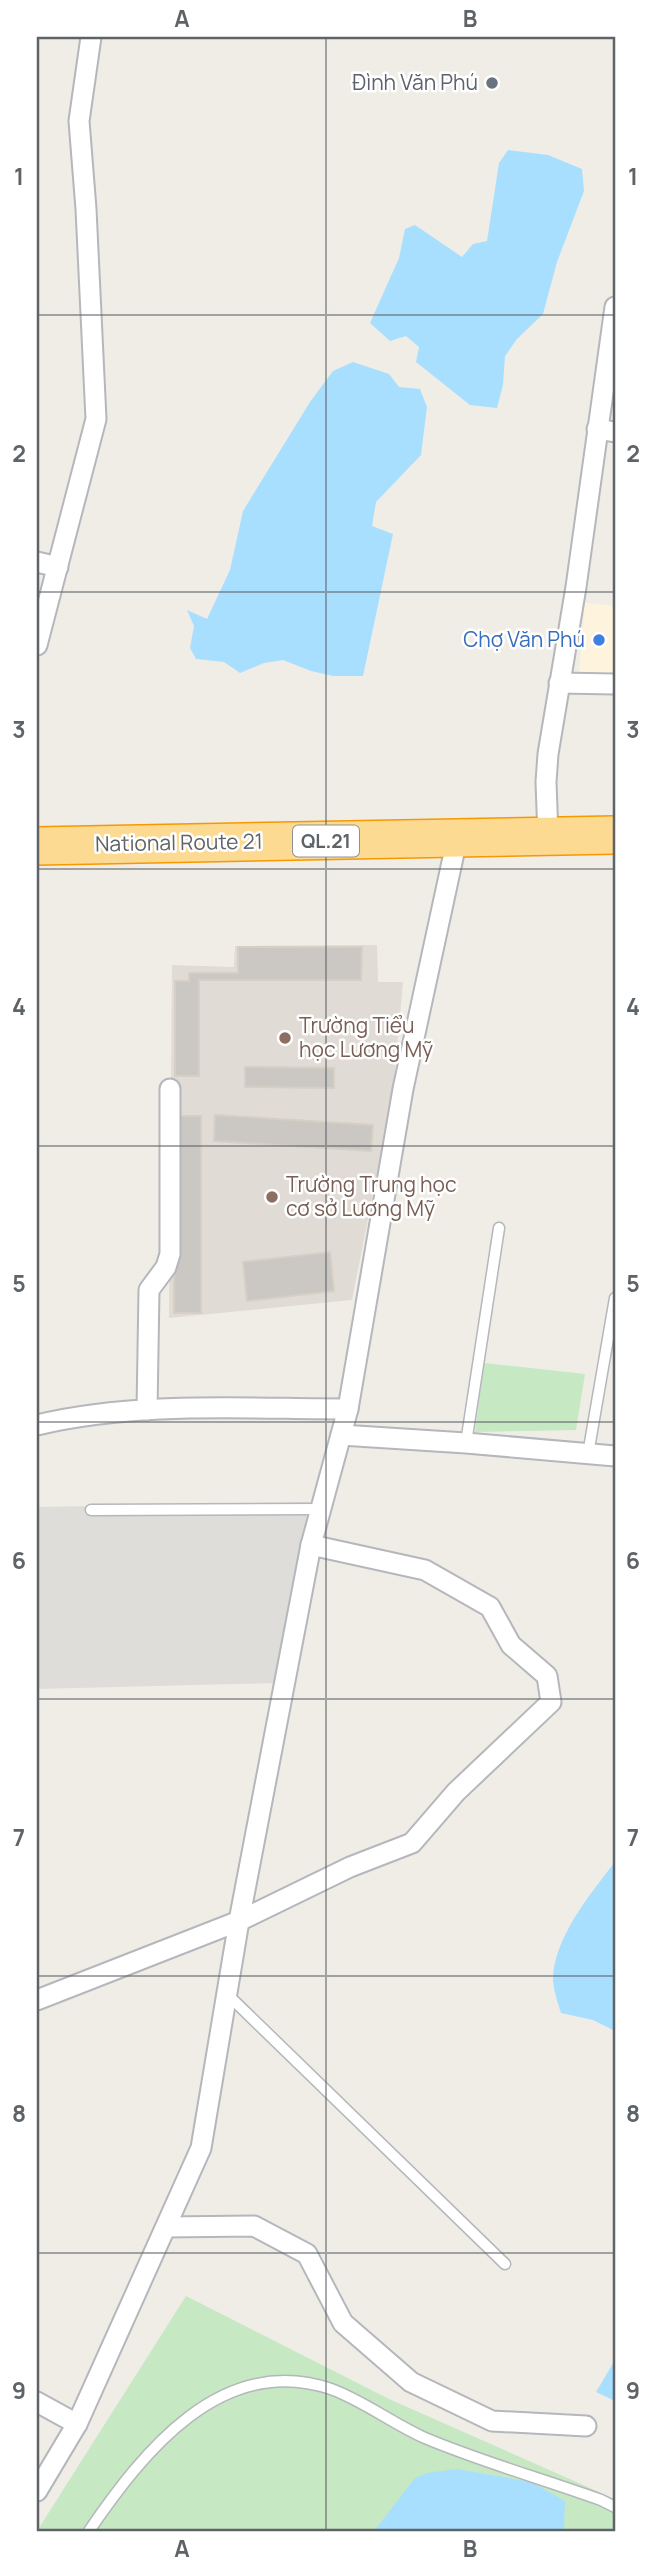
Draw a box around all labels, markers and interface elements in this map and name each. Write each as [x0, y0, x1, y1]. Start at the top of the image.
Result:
text: A [174, 2, 190, 34]
text: B [463, 2, 477, 34]
place label: Đình Văn Phú [352, 68, 478, 96]
marker: Đình Văn Phú [484, 75, 500, 91]
text: 1 [14, 160, 24, 192]
text: 1 [628, 160, 638, 192]
text: 2 [12, 437, 26, 469]
text: 2 [626, 437, 640, 469]
place label: Chợ Văn Phú [463, 625, 585, 653]
marker: Chợ Văn Phú [591, 632, 607, 648]
text: 3 [12, 713, 26, 745]
text: 3 [626, 713, 640, 745]
road number: QL.21 [293, 826, 359, 856]
street label: National Route 21 [95, 827, 263, 857]
text: 4 [12, 990, 26, 1022]
text: 4 [626, 990, 640, 1022]
place label: Trường Tiểu học Lương Mỹ [299, 1011, 433, 1063]
marker: Trường Tiểu học Lương Mỹ [277, 1030, 293, 1046]
place label: Trường Trung học cơ sở Lương Mỹ [286, 1170, 457, 1222]
marker: Trường Trung học cơ sở Lương Mỹ [264, 1189, 280, 1205]
text: 5 [12, 1267, 26, 1299]
text: 5 [626, 1267, 640, 1299]
text: 6 [12, 1544, 26, 1576]
text: 6 [626, 1544, 640, 1576]
text: 7 [13, 1821, 25, 1853]
text: 7 [627, 1821, 639, 1853]
text: 8 [12, 2097, 26, 2129]
text: 8 [626, 2097, 640, 2129]
text: 9 [12, 2374, 26, 2406]
text: 9 [626, 2374, 640, 2406]
text: A [174, 2532, 190, 2564]
text: B [463, 2532, 477, 2564]

